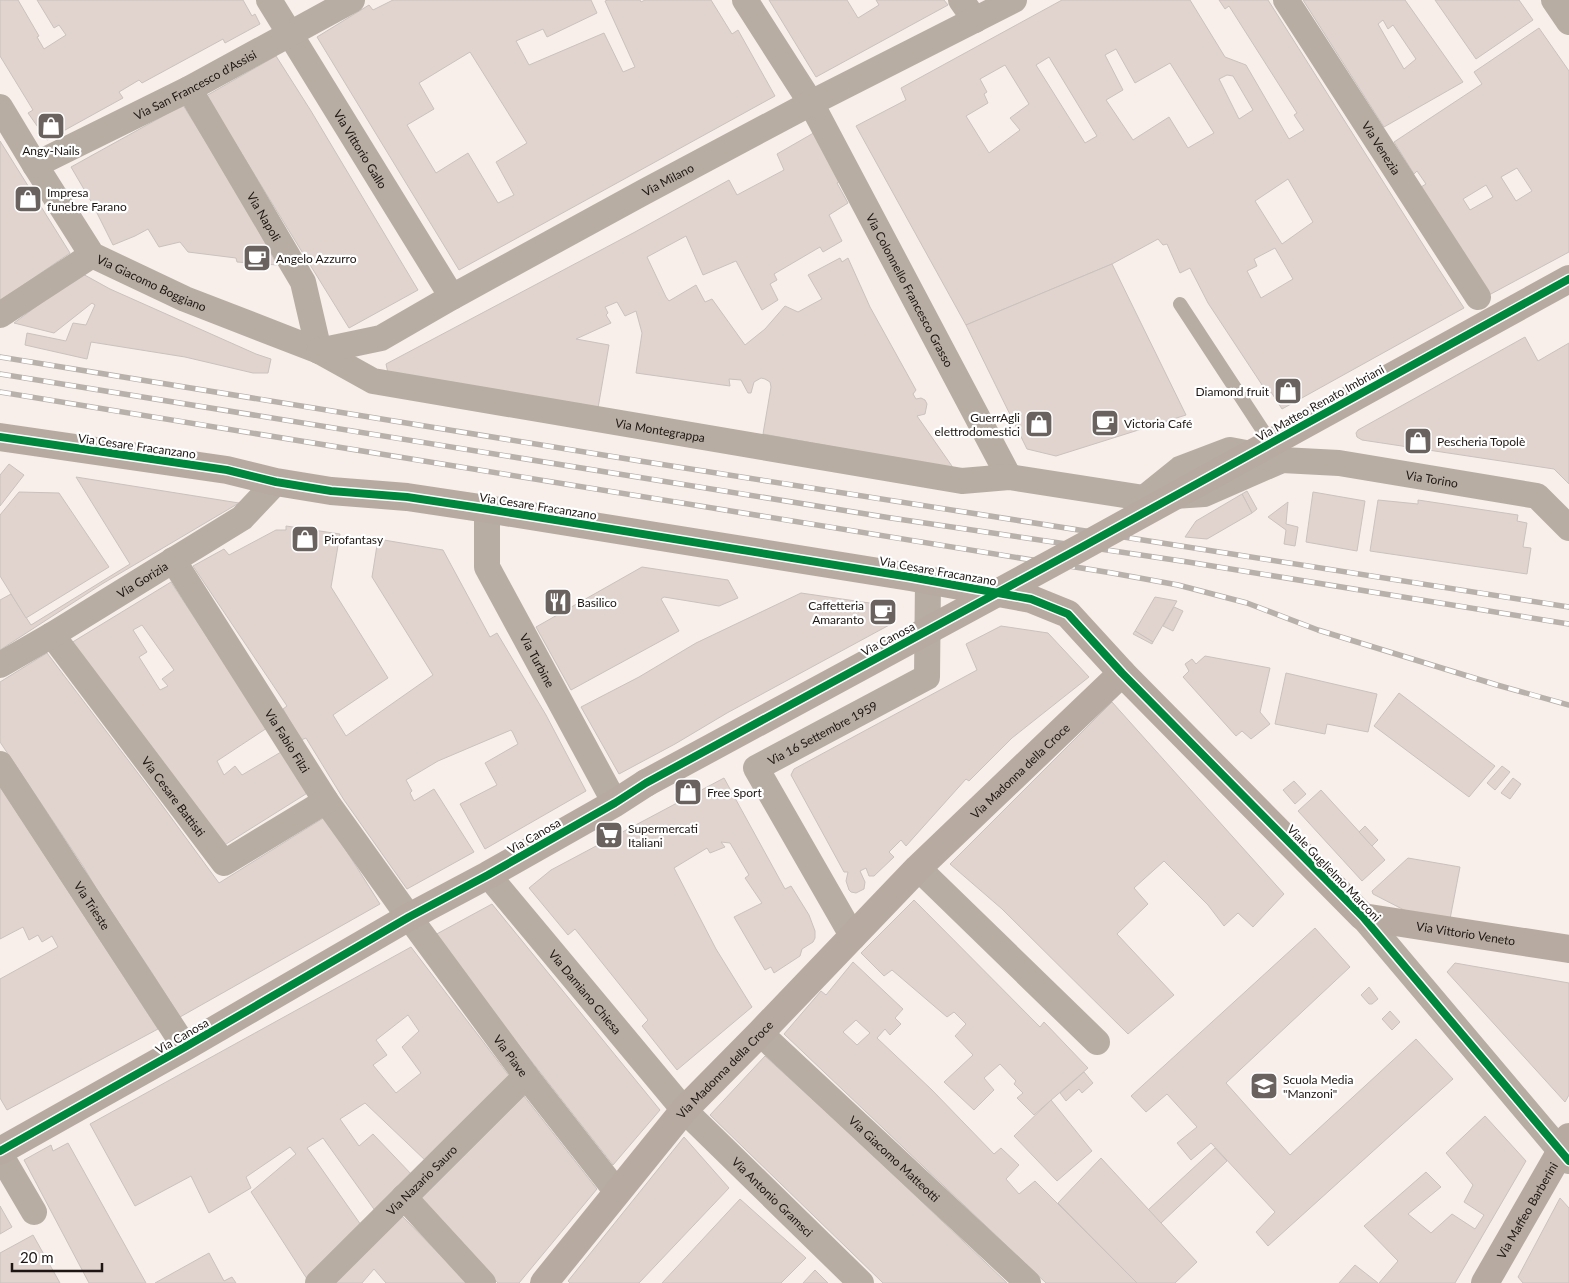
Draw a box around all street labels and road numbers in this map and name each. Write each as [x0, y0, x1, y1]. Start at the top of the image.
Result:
street label: Via San Francesco d'Assisi [131, 46, 259, 123]
street label: Via Vittorio Gallo [331, 107, 391, 191]
street label: Via Venezia [1359, 118, 1404, 177]
street label: Via Milano [639, 159, 696, 199]
street label: Via Napoli [244, 189, 285, 244]
street label: Via Colonnello Francesco Grasso [863, 211, 957, 370]
street label: Via Giacomo Boggiano [94, 251, 209, 314]
street label: Via Matteo Renato Imbriani [1253, 361, 1387, 444]
street label: Via Montegrappa [614, 415, 706, 445]
street label: Via Cesare Fracanzano [77, 430, 197, 462]
street label: Via Torino [1405, 467, 1459, 490]
street label: Via Cesare Fracanzano [478, 489, 598, 523]
street label: Via Cesare Fracanzano [878, 553, 998, 589]
street label: Via Gorizia [114, 558, 171, 601]
street label: Via Canosa [859, 619, 917, 659]
street label: Via Turbine [517, 631, 558, 690]
street label: Via 16 Settembre 1959 [765, 697, 880, 768]
street label: Via Fabio Filzi [262, 706, 313, 775]
street label: Via Madonna della Croce [967, 720, 1073, 822]
street label: Via Cesare Battisti [139, 753, 209, 839]
street label: Via Canosa [505, 815, 563, 857]
street label: Viale Guglielmo Marconi [1284, 822, 1384, 925]
street label: Via Trieste [71, 878, 114, 933]
street label: Via Vittorio Veneto [1415, 918, 1517, 948]
street label: Via Damiano Chiesa [546, 946, 625, 1037]
street label: Via Canosa [153, 1015, 211, 1057]
street label: Via Madonna della Croce [673, 1017, 776, 1121]
street label: Via Piave [491, 1032, 531, 1079]
street label: Via Giacomo Matteotti [846, 1112, 943, 1205]
street label: Via Nazario Sauro [383, 1142, 460, 1218]
street label: Via Antonio Gramsci [729, 1154, 816, 1240]
street label: Via Maffeo Barberini [1493, 1159, 1561, 1261]

